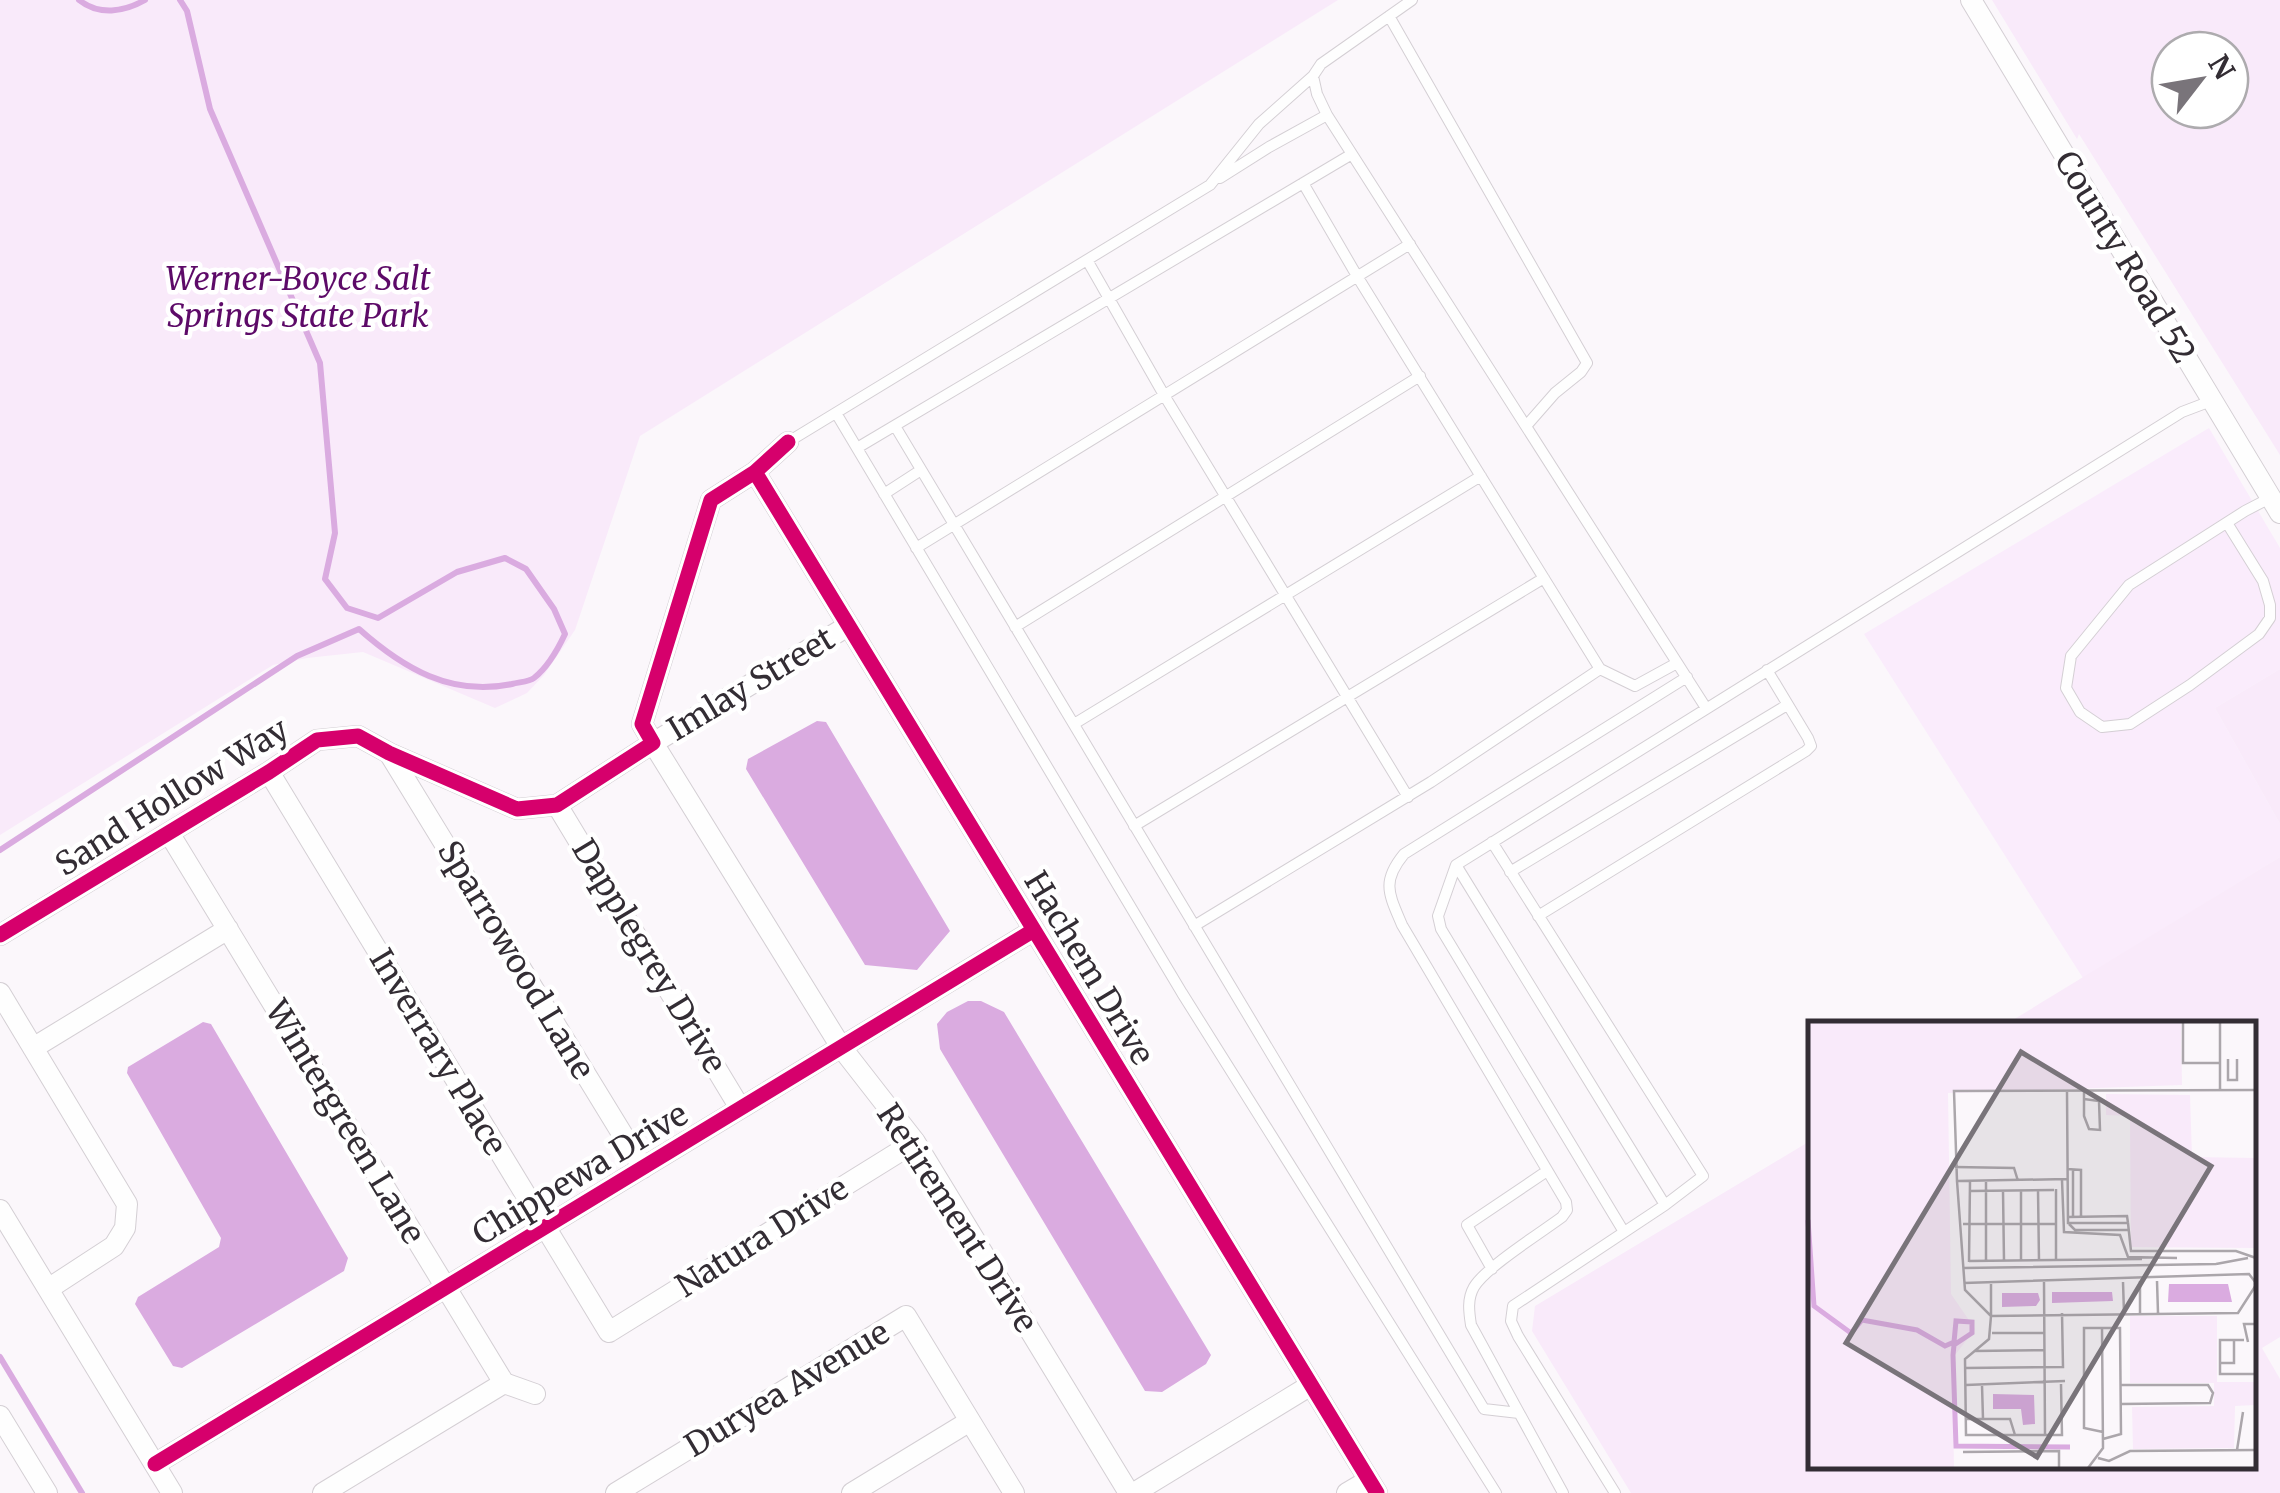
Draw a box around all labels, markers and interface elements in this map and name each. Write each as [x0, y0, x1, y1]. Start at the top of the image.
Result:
north arrow [2150, 30, 2250, 130]
text: N [2200, 48, 2243, 86]
street label: County Road 52 [2046, 144, 2204, 370]
park label: Werner-Boyce Salt Springs State Park [165, 259, 432, 336]
street label: Imlay Street [660, 618, 842, 749]
street label: Sand Hollow Way [48, 709, 296, 885]
street label: Dapplegrey Drive [563, 832, 735, 1080]
street label: Sparrowood Lane [429, 833, 603, 1087]
street label: Hachem Drive [1016, 864, 1162, 1072]
street label: Inverrary Place [361, 942, 515, 1162]
street label: Wintergreen Lane [256, 992, 433, 1251]
inset map [1808, 1021, 2255, 1468]
street label: Chippewa Drive [465, 1094, 695, 1254]
street label: Retirement Drive [868, 1096, 1046, 1340]
street label: Natura Drive [668, 1168, 856, 1306]
street label: Duryea Avenue [678, 1312, 896, 1466]

